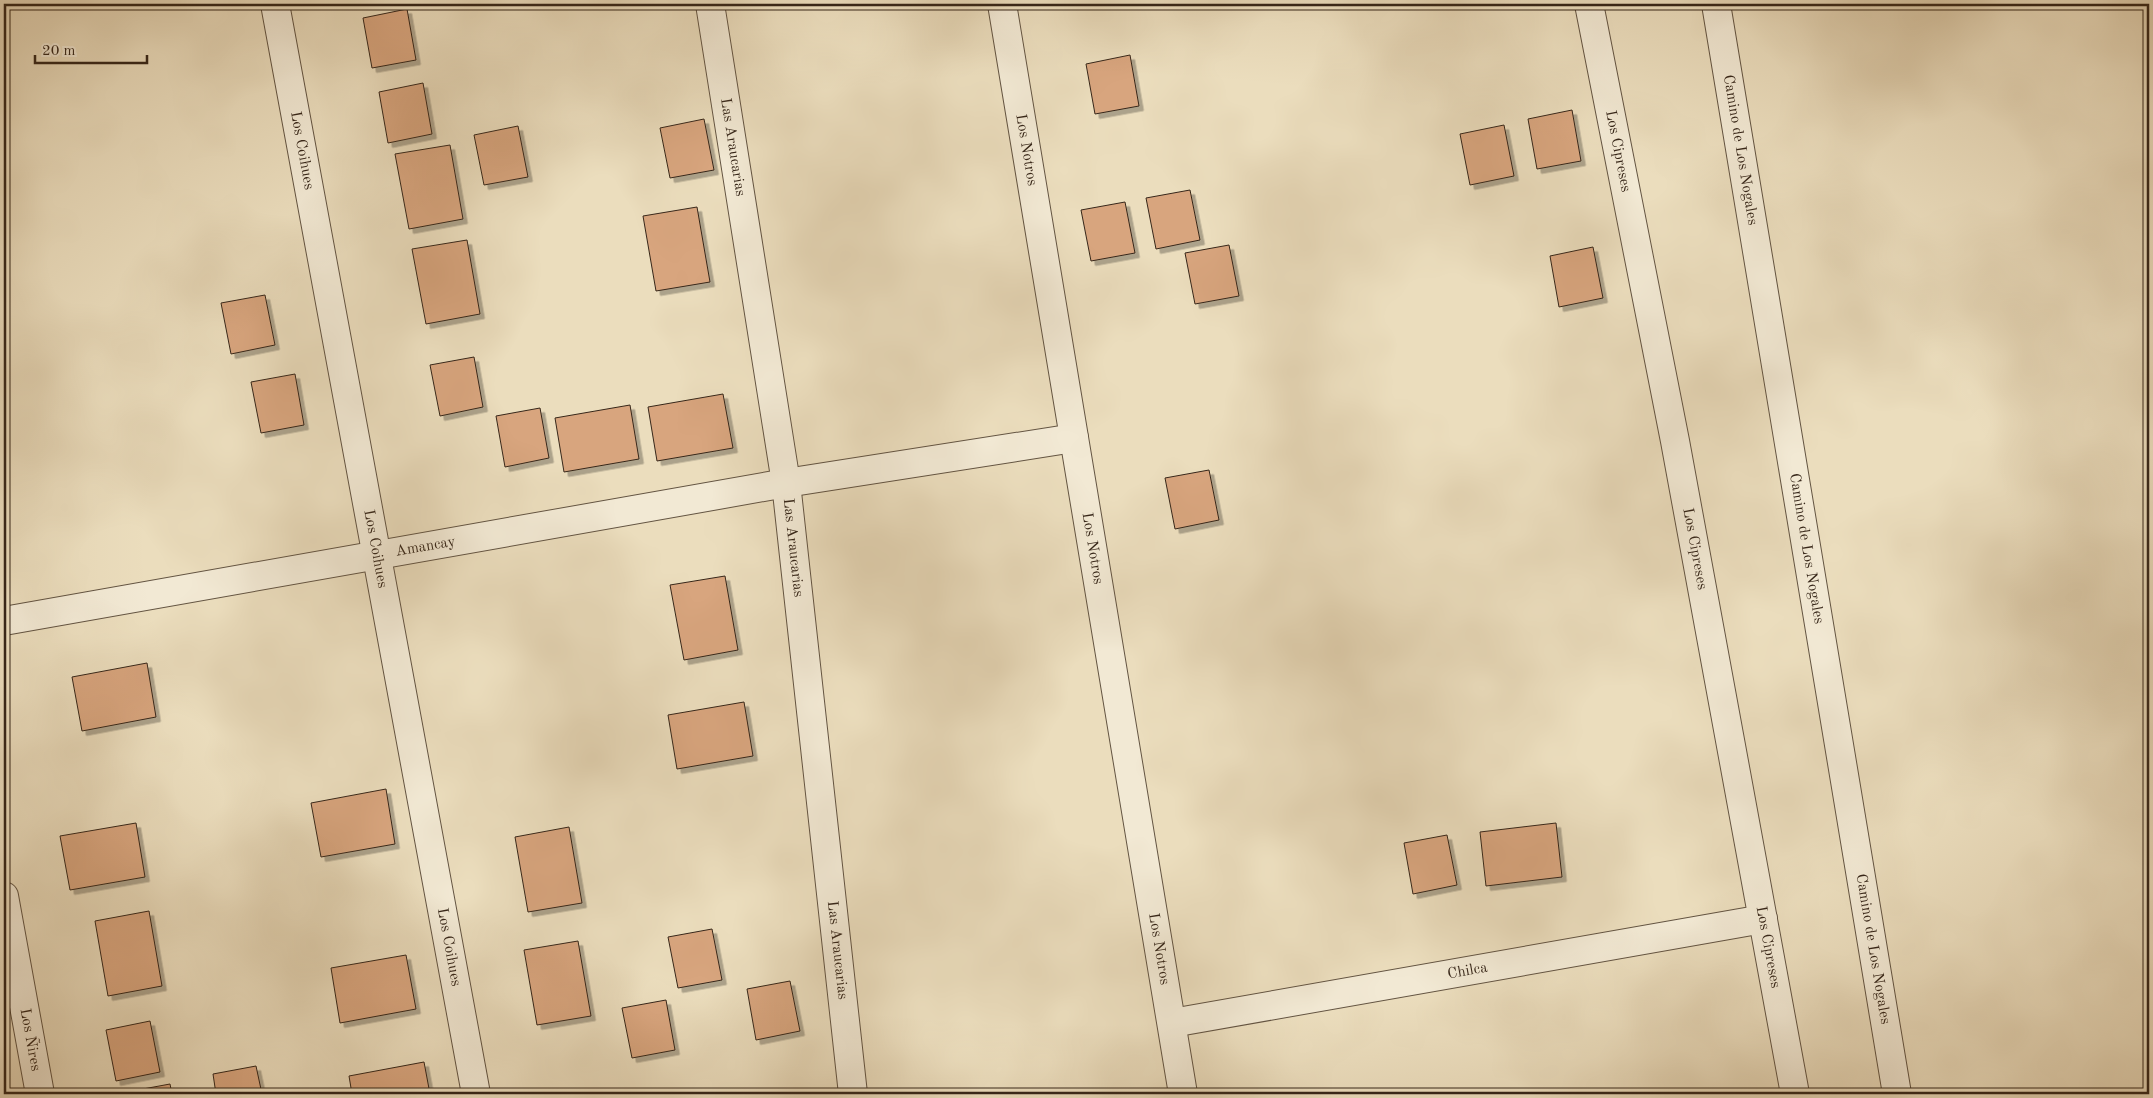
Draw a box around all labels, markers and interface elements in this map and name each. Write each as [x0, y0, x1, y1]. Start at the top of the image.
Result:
scale bar [35, 32, 148, 64]
text: 20 m [42, 44, 76, 59]
street label: Camino de Los Nogales [1720, 74, 1760, 226]
street label: Las Araucarias [718, 97, 748, 197]
street label: Los Cipreses [1603, 109, 1633, 193]
street label: Los Coihues [287, 110, 317, 191]
street label: Los Notros [1013, 113, 1040, 187]
street label: Camino de Los Nogales [1787, 472, 1826, 625]
street label: Las Araucarias [780, 497, 806, 598]
street label: Los Cipreses [1680, 507, 1710, 591]
street label: Los Coihues [361, 508, 390, 589]
street label: Los Notros [1079, 511, 1106, 586]
street label: Amancay [394, 534, 457, 559]
street label: Camino de Los Nogales [1853, 873, 1893, 1025]
street label: Las Araucarias [824, 900, 850, 1000]
street label: Los Cipreses [1753, 905, 1783, 989]
street label: Los Coihues [434, 907, 463, 988]
street label: Los Notros [1146, 912, 1172, 986]
street label: Chilca [1446, 960, 1489, 982]
street label: Los Ñires [17, 1007, 43, 1072]

